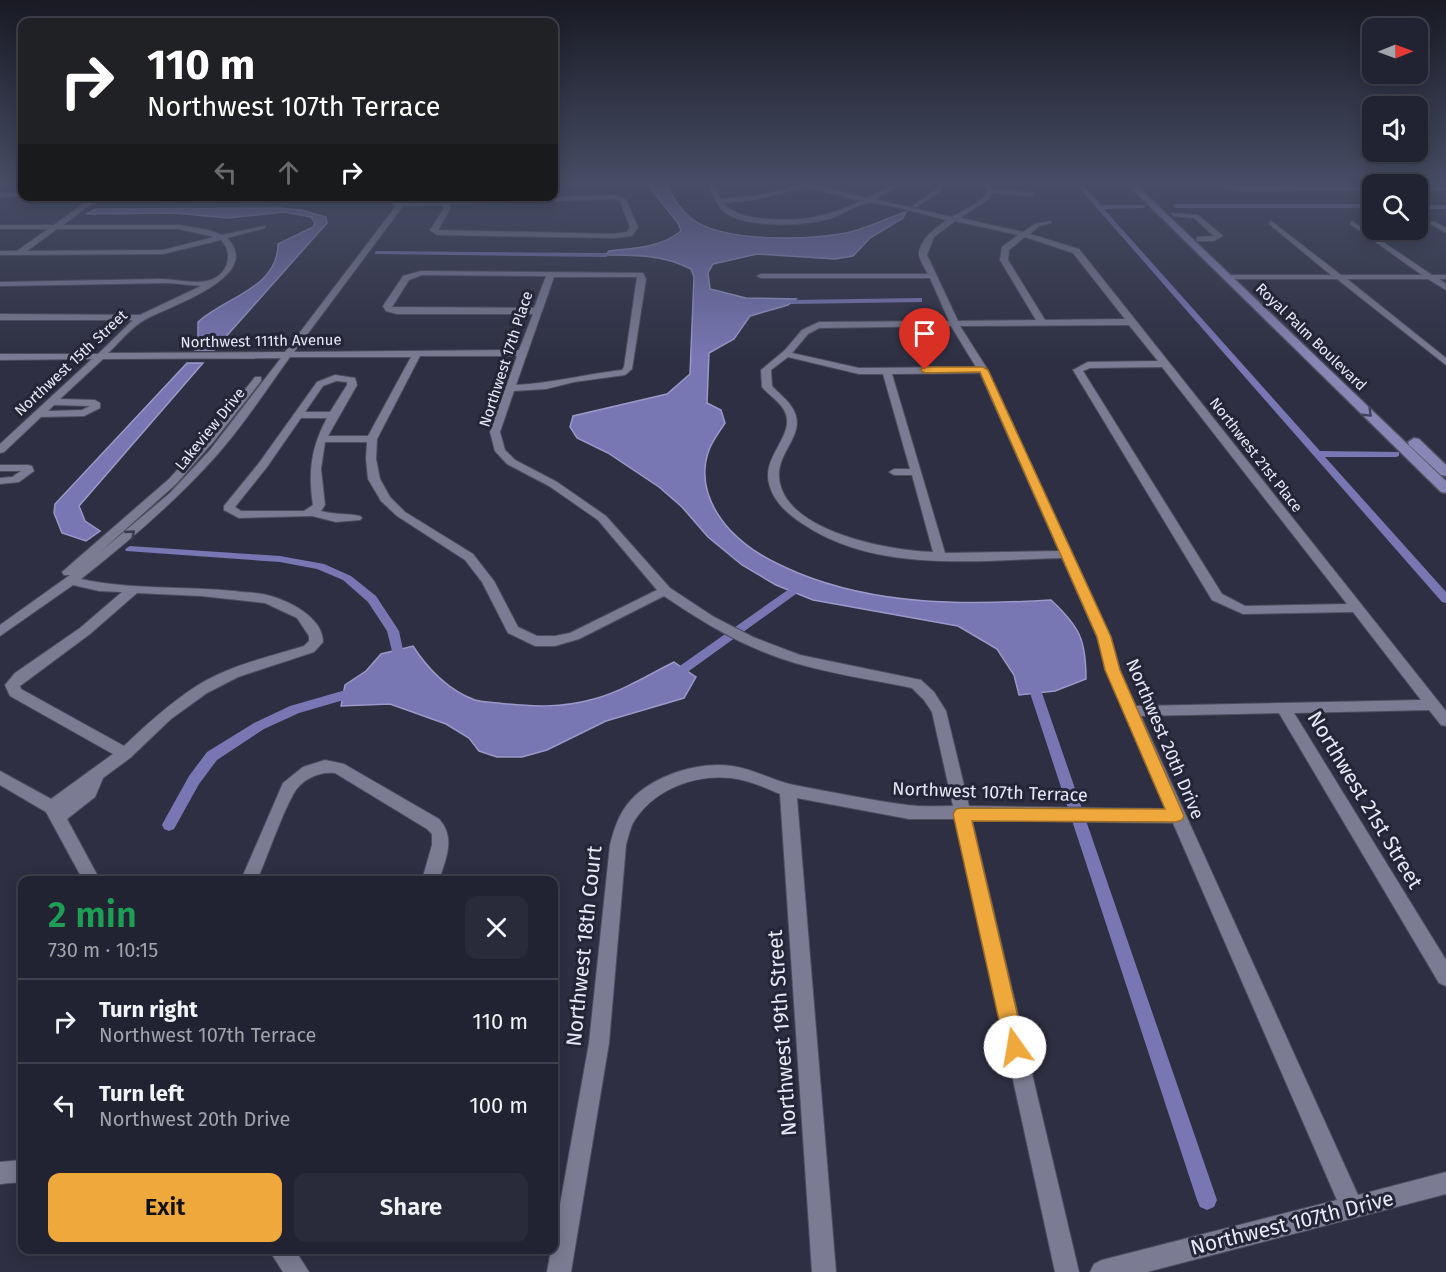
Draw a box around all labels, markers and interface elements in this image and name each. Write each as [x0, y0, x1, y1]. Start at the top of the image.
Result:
north arrow [1362, 18, 1428, 84]
map controls [1362, 18, 1428, 240]
text: 110 m [147, 40, 255, 90]
icon: right [48, 42, 126, 120]
text: Northwest 107th Terrace [147, 91, 441, 123]
button: sound [1362, 96, 1428, 162]
icon: left [209, 156, 242, 189]
icon: ahead [272, 156, 305, 189]
icon: right [335, 156, 368, 189]
button: search [1362, 174, 1428, 240]
street label: Royal Palm Boulevard [1252, 280, 1370, 394]
street label: Northwest 17th Place [476, 289, 536, 429]
street label: Northwest 15th Street [11, 306, 131, 420]
pin [899, 308, 950, 370]
icon: arrive [908, 317, 941, 350]
street label: Northwest 111th Avenue [180, 331, 342, 351]
street label: Lakeview Drive [171, 384, 249, 474]
street label: Northwest 21st Place [1206, 394, 1306, 516]
one-way arrow [1360, 405, 1371, 416]
one-way arrow [124, 530, 135, 541]
street label: Northwest 20th Drive [1121, 655, 1209, 823]
street label: Northwest 21st Street [1302, 706, 1429, 894]
street label: Northwest 107th Terrace [892, 778, 1088, 806]
street label: Northwest 18th Court [561, 844, 608, 1048]
text: 2 min [48, 893, 137, 937]
button: close [465, 896, 528, 959]
street label: Northwest 19th Street [762, 929, 802, 1137]
text: 730 m · 10:15 [48, 938, 158, 962]
text: Turn right [99, 996, 198, 1023]
icon: right [48, 1005, 81, 1038]
text: 110 m [472, 1008, 528, 1035]
position arrow [983, 1015, 1047, 1079]
text: Northwest 107th Terrace [99, 1023, 316, 1047]
text: Turn left [99, 1080, 184, 1107]
icon: left [48, 1089, 81, 1122]
text: 100 m [469, 1092, 528, 1119]
text: Northwest 20th Drive [99, 1107, 290, 1131]
button: Exit [48, 1173, 282, 1242]
button: Share [294, 1173, 528, 1242]
street label: Northwest 107th Drive [1188, 1185, 1396, 1261]

